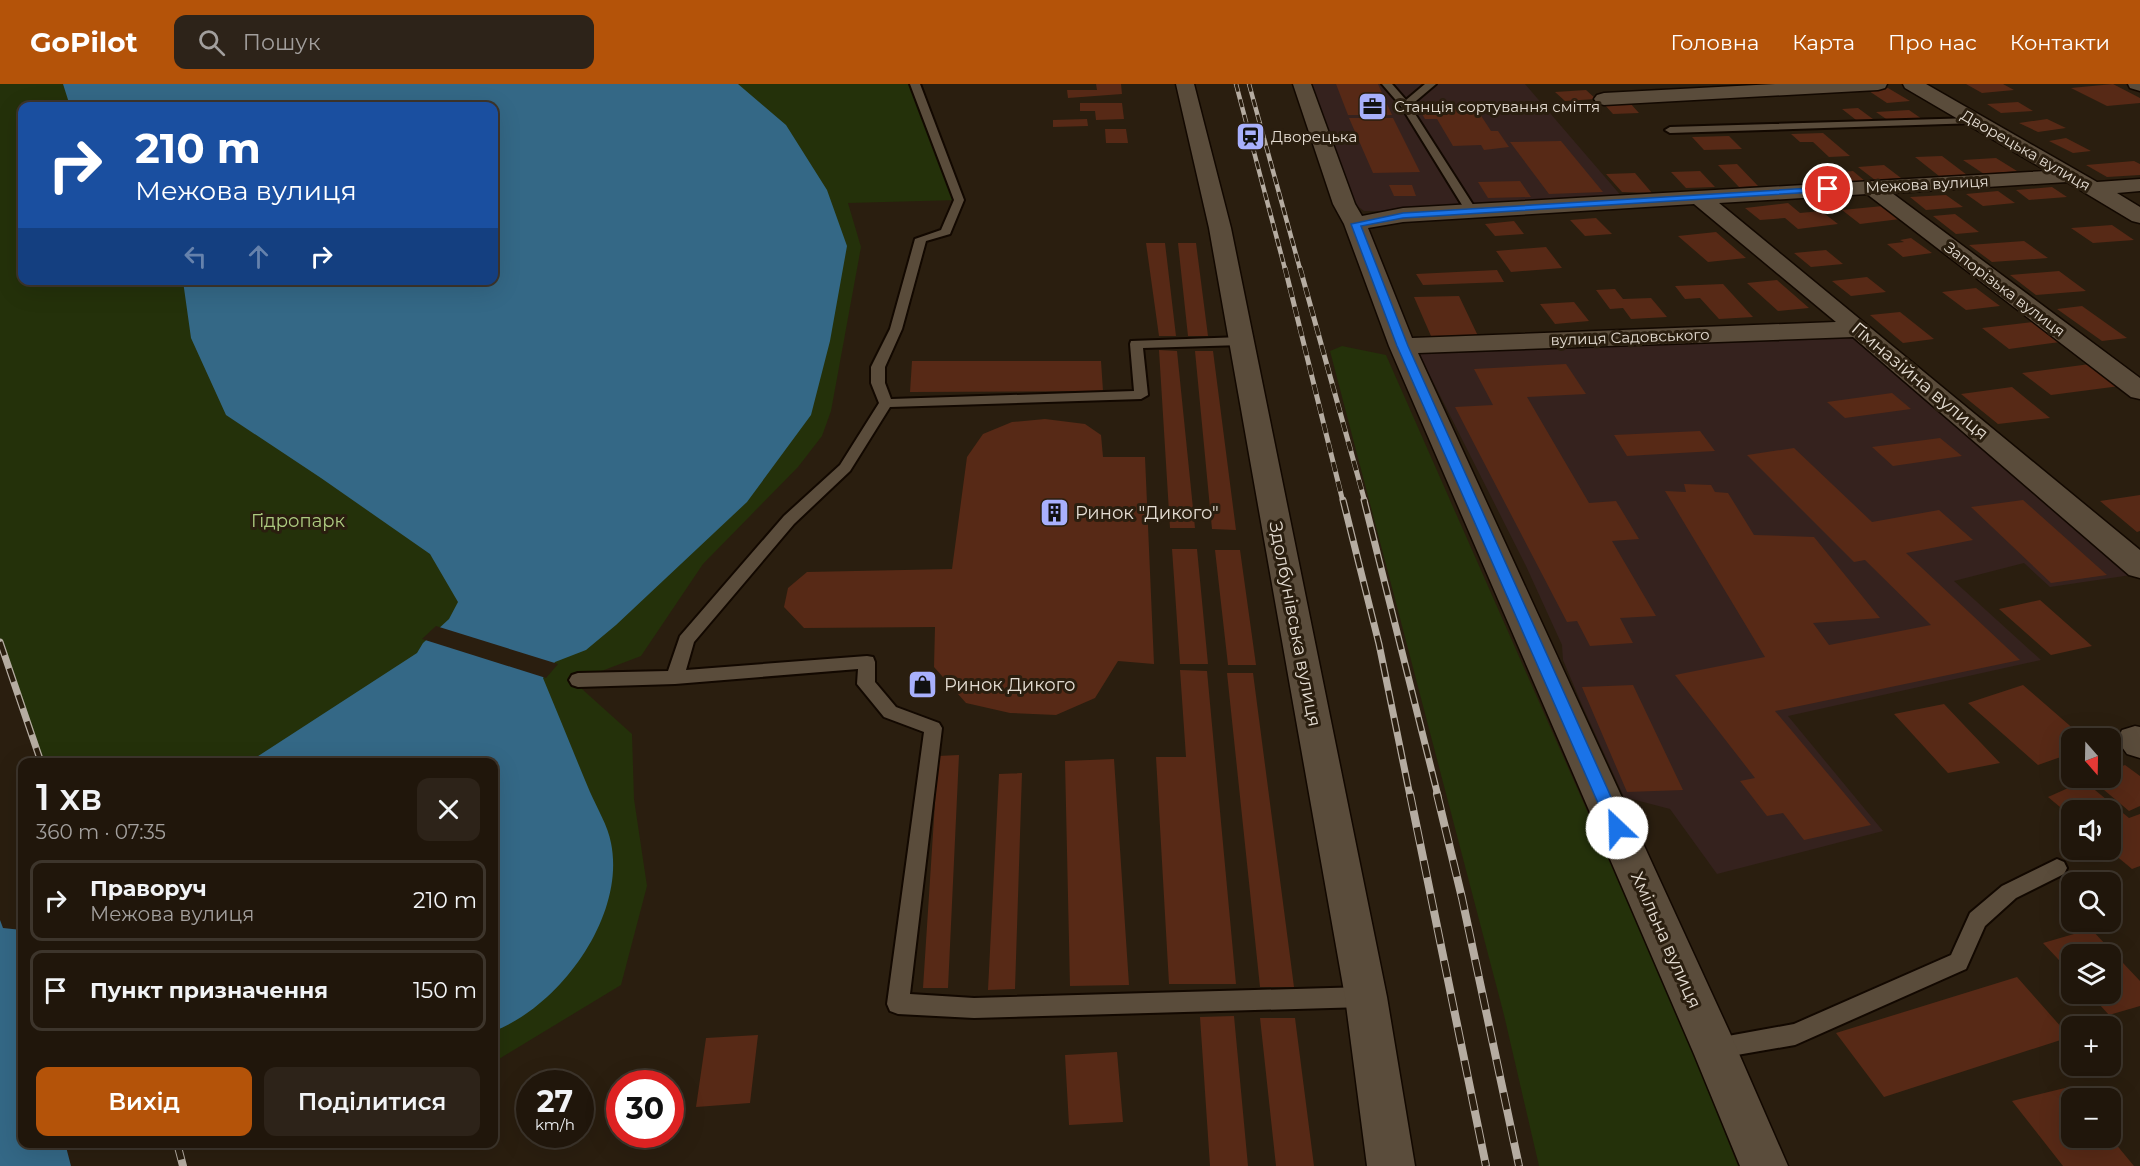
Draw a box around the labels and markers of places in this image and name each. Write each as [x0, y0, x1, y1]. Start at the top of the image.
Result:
office icon: Станція сортування сміття [1357, 90, 1389, 122]
place label: Станція сортування сміття [1394, 97, 1600, 116]
station icon: Дворецька [1234, 120, 1266, 152]
place label: Дворецька [1271, 127, 1357, 146]
pin [1802, 163, 1853, 214]
building icon: Ринок "Дикого" [1038, 497, 1070, 529]
place label: Ринок "Дикого" [1075, 502, 1219, 524]
shop icon: Ринок Дикого [907, 669, 939, 701]
place label: Ринок Дикого [944, 674, 1075, 696]

